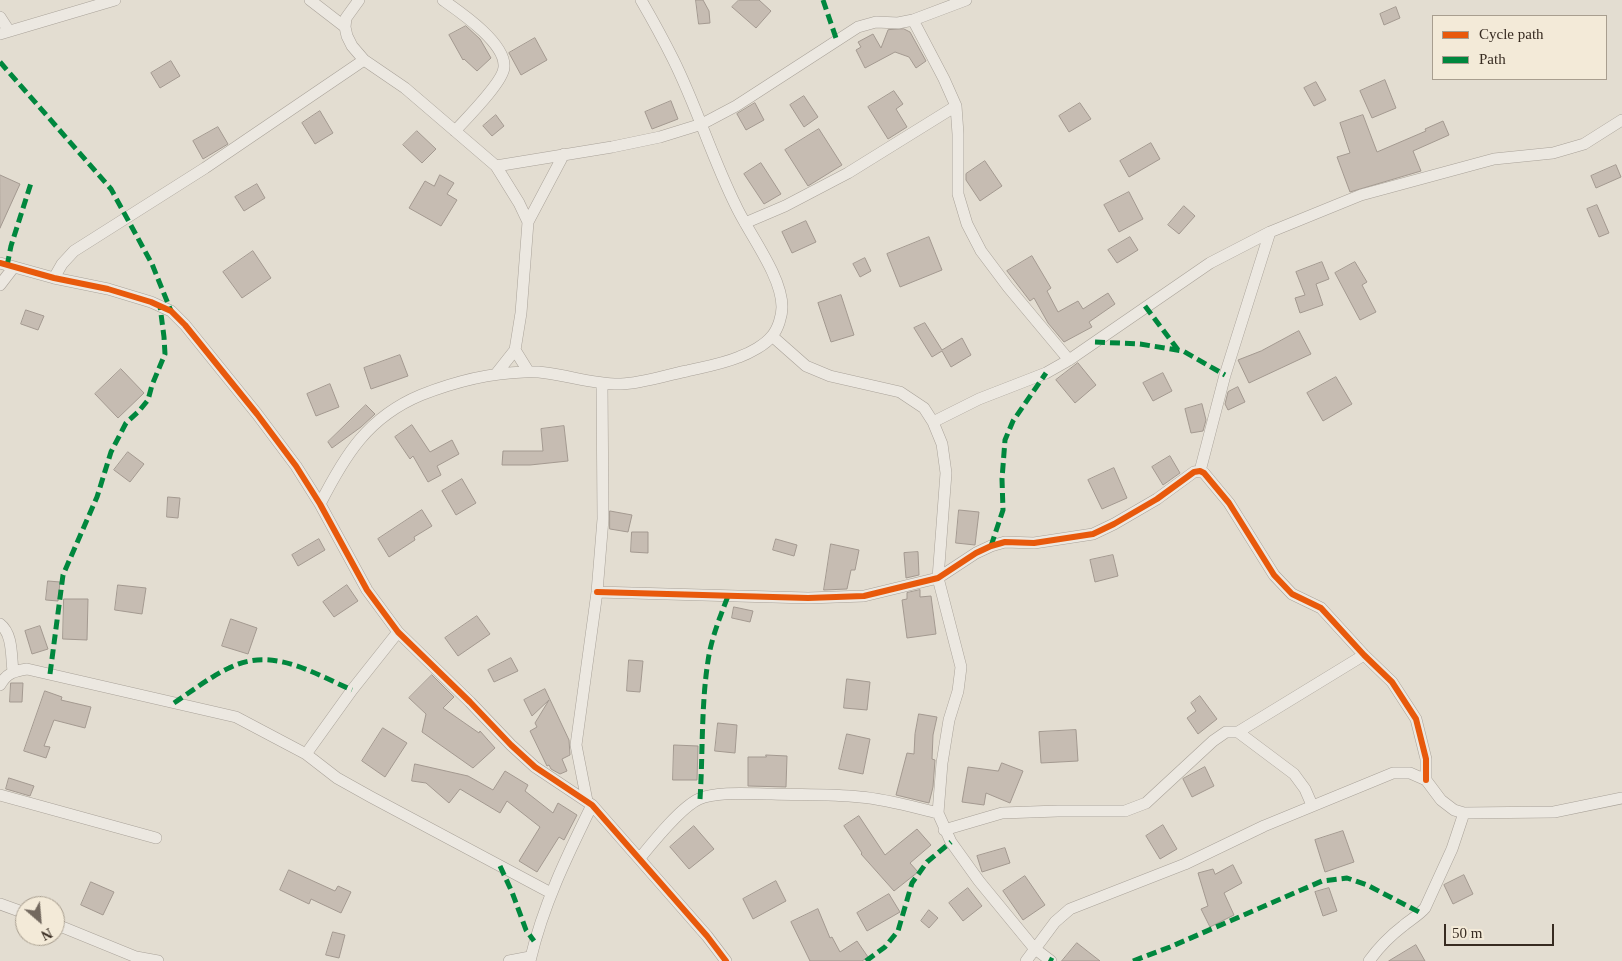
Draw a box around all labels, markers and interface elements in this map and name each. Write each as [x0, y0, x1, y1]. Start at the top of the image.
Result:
legend [1432, 15, 1607, 80]
text: Cycle path [1479, 26, 1544, 42]
text: Path [1479, 51, 1506, 67]
north arrow [15, 896, 65, 946]
scale bar [1447, 914, 1557, 946]
text: N [39, 925, 54, 943]
text: 50 m [1452, 925, 1482, 941]

